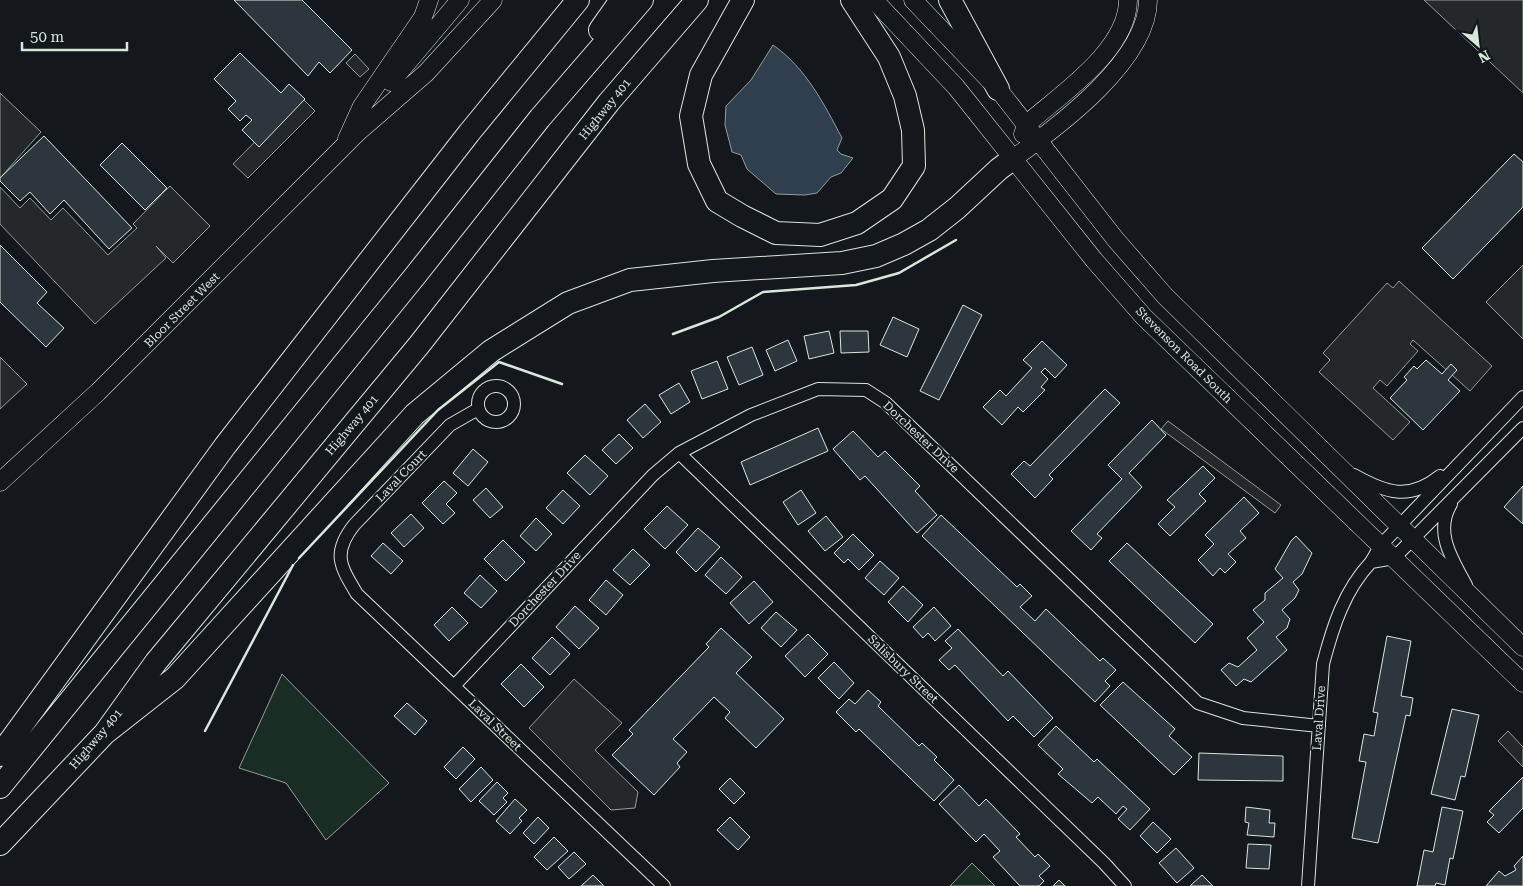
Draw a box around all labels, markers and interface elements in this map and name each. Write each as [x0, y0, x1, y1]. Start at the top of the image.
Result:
scale bar [22, 20, 128, 52]
north arrow [1453, 20, 1503, 70]
text: 50 m [30, 28, 65, 46]
text: N [1475, 47, 1493, 66]
street label: Highway 401 [576, 75, 634, 142]
street label: Bloor Street West [142, 269, 223, 350]
street label: Stevenson Road South [1133, 304, 1235, 406]
street label: Highway 401 [323, 392, 381, 458]
street label: Dorchester Drive [880, 398, 962, 476]
street label: Laval Court [373, 447, 430, 505]
street label: Dorchester Drive [506, 548, 584, 630]
street label: Salisbury Street [865, 632, 941, 706]
street label: Laval Drive [1310, 685, 1328, 751]
street label: Laval Street [466, 696, 525, 754]
street label: Highway 401 [67, 706, 125, 772]

